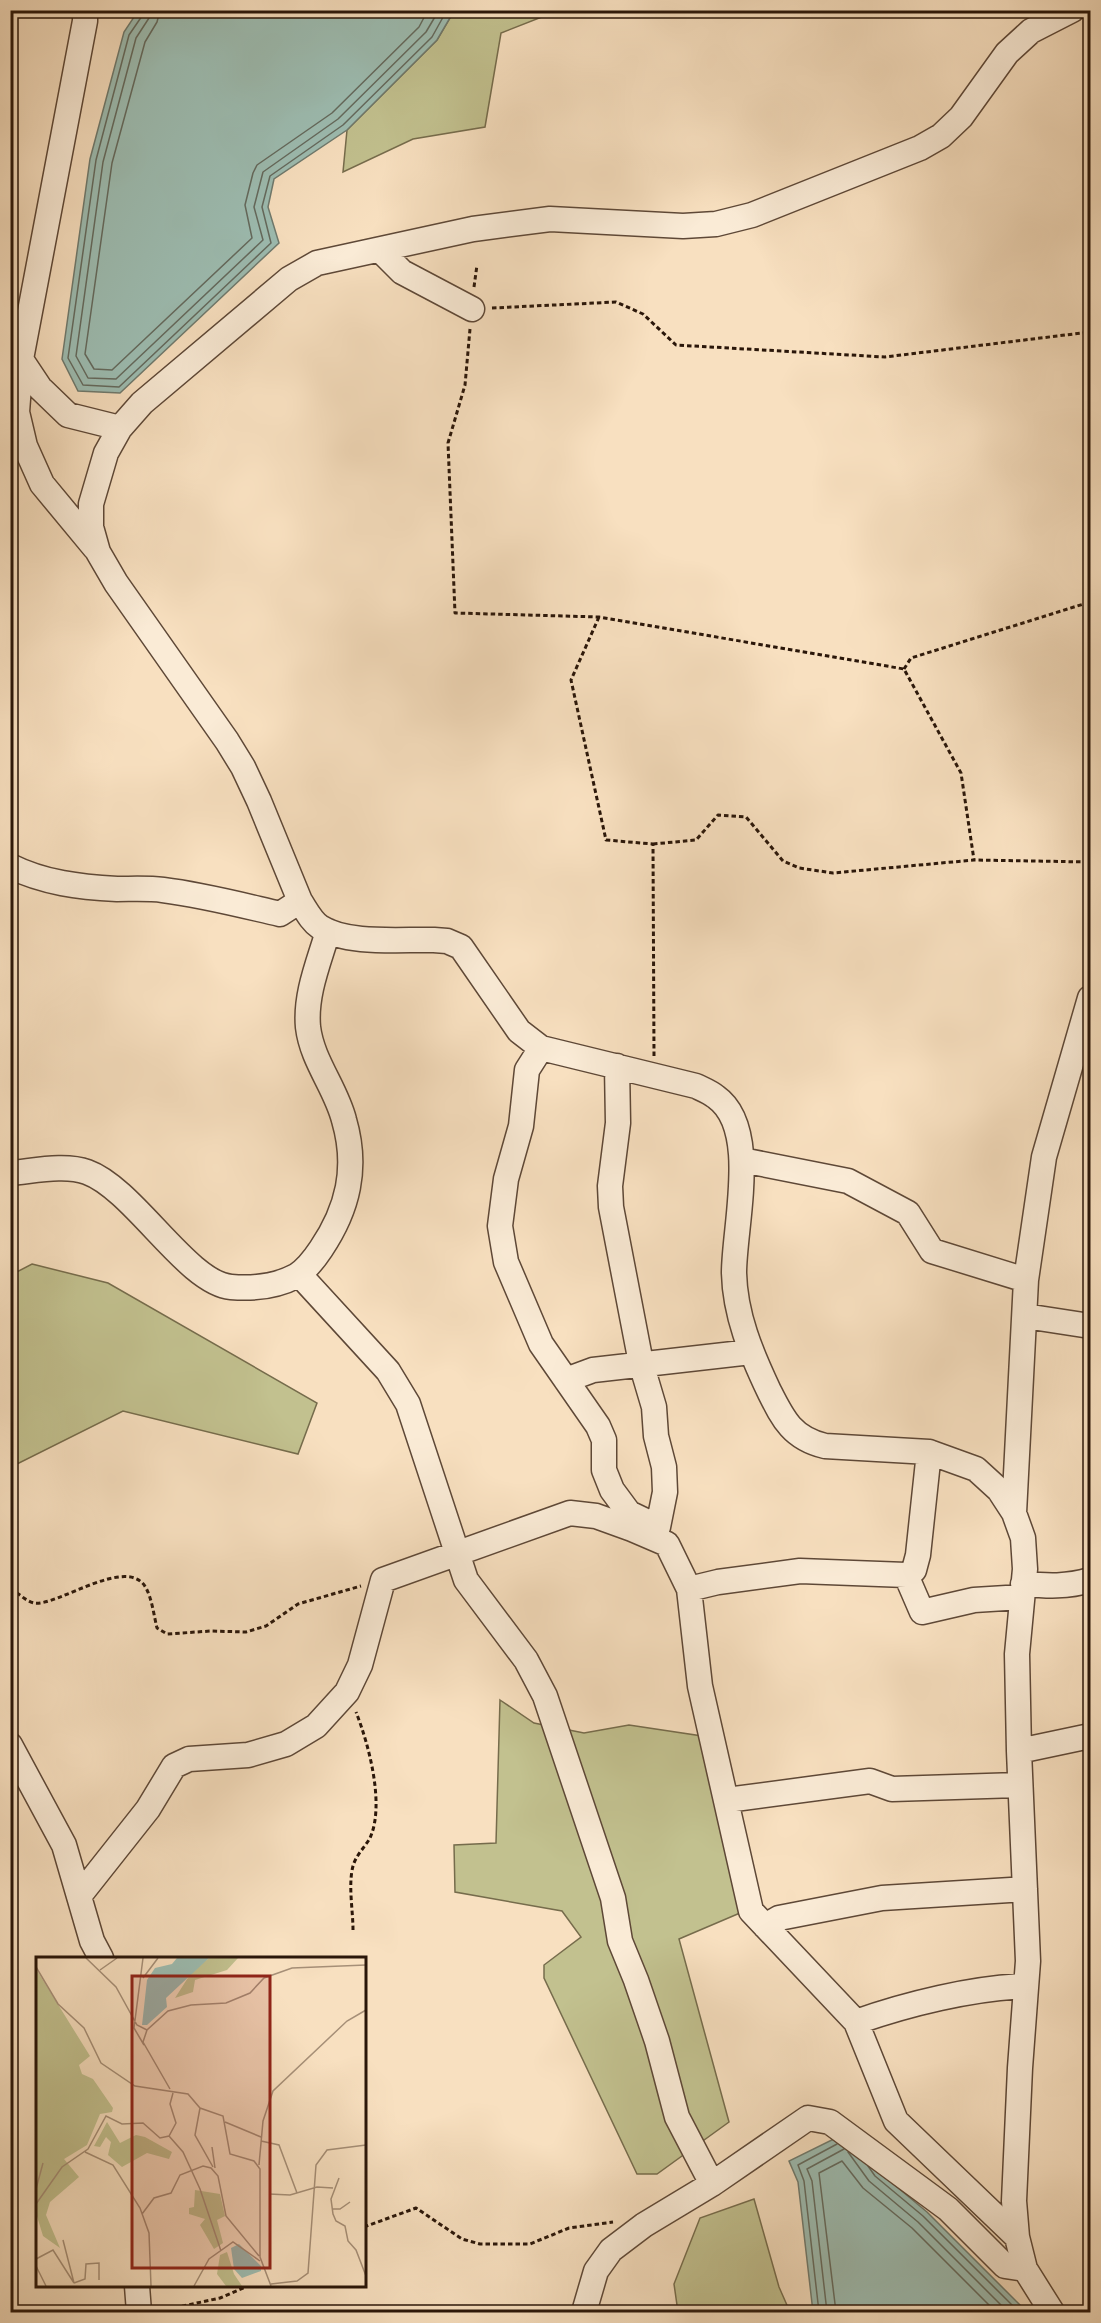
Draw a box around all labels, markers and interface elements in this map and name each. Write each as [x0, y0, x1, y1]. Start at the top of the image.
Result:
inset map [36, 1957, 366, 2287]

